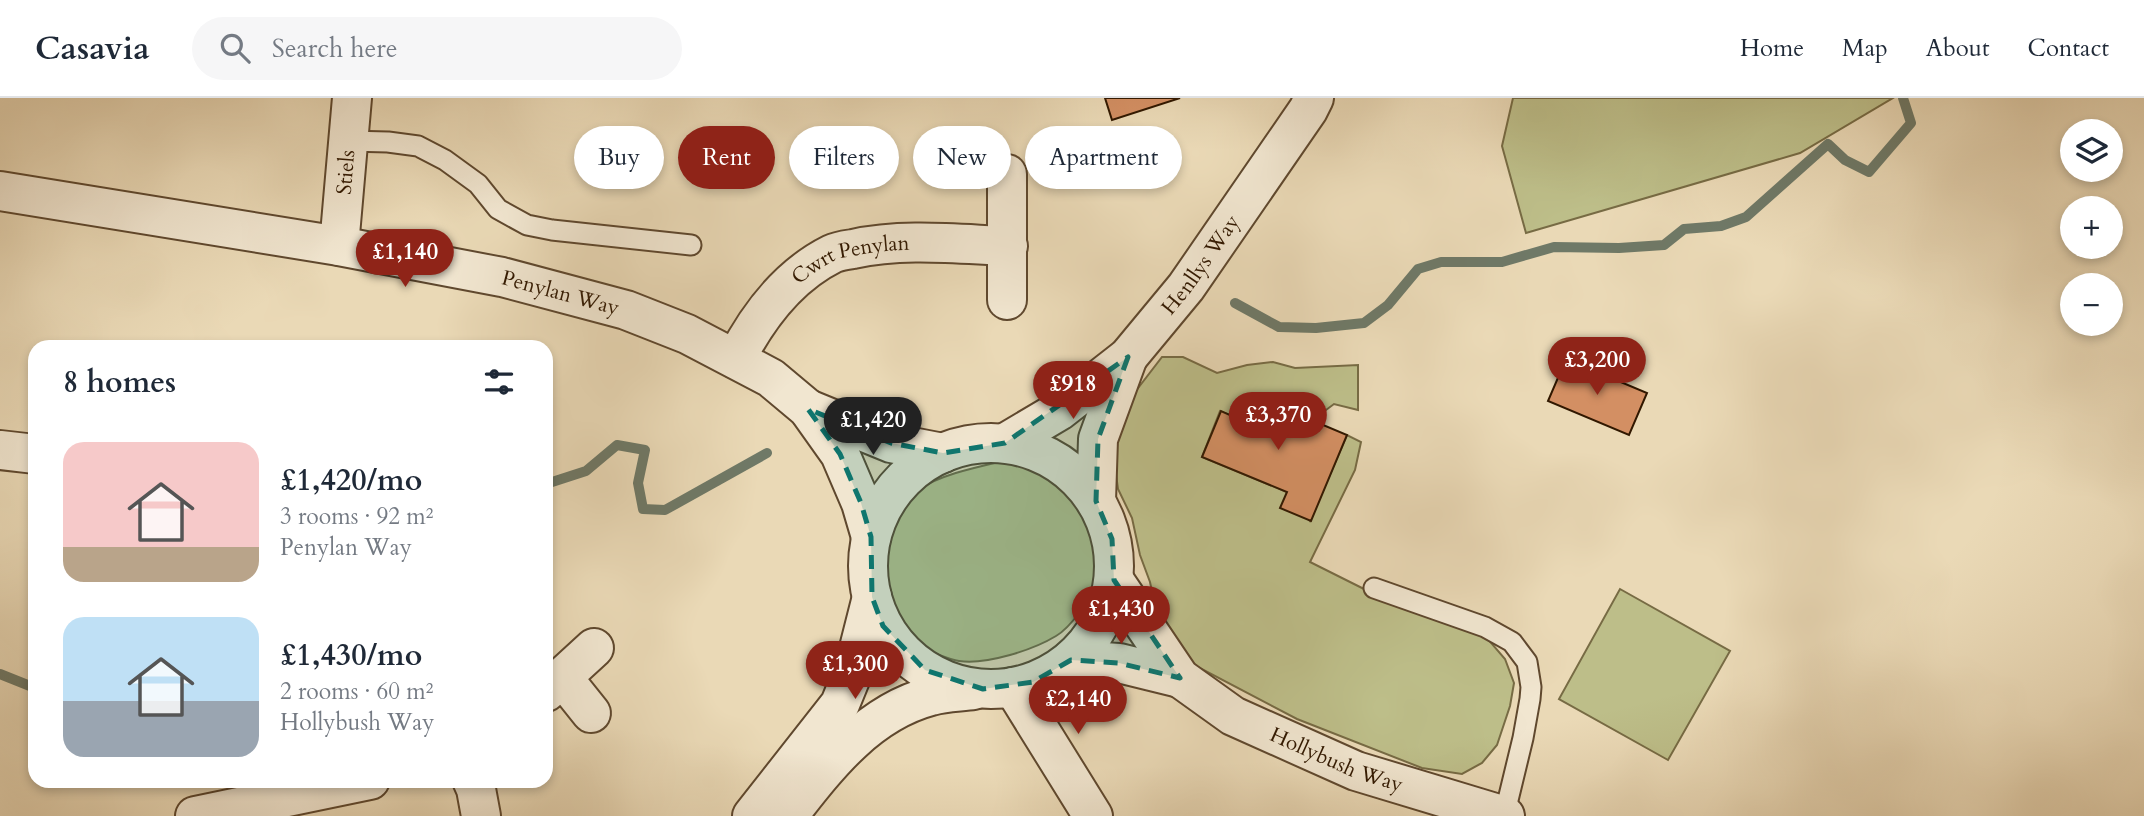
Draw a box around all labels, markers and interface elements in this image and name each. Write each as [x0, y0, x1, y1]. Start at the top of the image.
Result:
search box [192, 17, 682, 80]
text: Casavia [35, 26, 150, 71]
icon: search [216, 29, 254, 67]
text: Search here [272, 31, 398, 66]
text: Home [1740, 32, 1804, 65]
text: Map [1842, 32, 1888, 65]
text: About [1926, 32, 1990, 65]
text: Contact [2028, 32, 2109, 65]
map controls [2060, 119, 2123, 336]
button: layers [2060, 119, 2123, 182]
chip: Buy [574, 126, 664, 189]
chip: Rent [678, 126, 775, 189]
chip: Filters [789, 126, 899, 189]
chip: New [913, 126, 1011, 189]
chip: Apartment [1025, 126, 1182, 189]
street label: Stiels [330, 149, 362, 196]
button: + [2060, 196, 2123, 259]
street label: Henllys Way [1155, 209, 1247, 321]
street label: Cwrt Penylan [785, 229, 910, 291]
pin: £1,140 [348, 230, 462, 289]
text: £1,140 [372, 236, 438, 267]
street label: Penylan Way [499, 264, 622, 323]
button: − [2060, 273, 2123, 336]
pin: £3,200 [1540, 338, 1654, 397]
text: £3,200 [1564, 344, 1630, 375]
text: 8 homes [63, 362, 176, 403]
pin: £918 [1032, 362, 1114, 421]
icon: filters [480, 363, 518, 401]
text: £918 [1049, 368, 1097, 399]
pin: £3,370 [1221, 392, 1335, 452]
pin: £1,420 [816, 398, 930, 457]
text: £3,370 [1245, 399, 1311, 430]
text: £1,420 [840, 404, 906, 435]
text: £1,420/mo [280, 460, 422, 501]
icon: home [119, 470, 203, 554]
text: 3 rooms · 92 m² [280, 501, 433, 532]
text: Penylan Way [280, 532, 412, 563]
pin: £1,430 [1064, 587, 1178, 646]
text: £1,430 [1088, 593, 1154, 624]
text: £1,430/mo [280, 635, 422, 676]
pin: £1,300 [798, 642, 912, 701]
icon: home [119, 645, 203, 729]
text: £1,300 [822, 648, 888, 679]
text: 2 rooms · 60 m² [280, 676, 433, 707]
pin: £2,140 [1021, 676, 1135, 736]
text: £2,140 [1045, 683, 1111, 714]
text: Hollybush Way [280, 707, 434, 738]
street label: Hollybush Way [1265, 720, 1406, 799]

